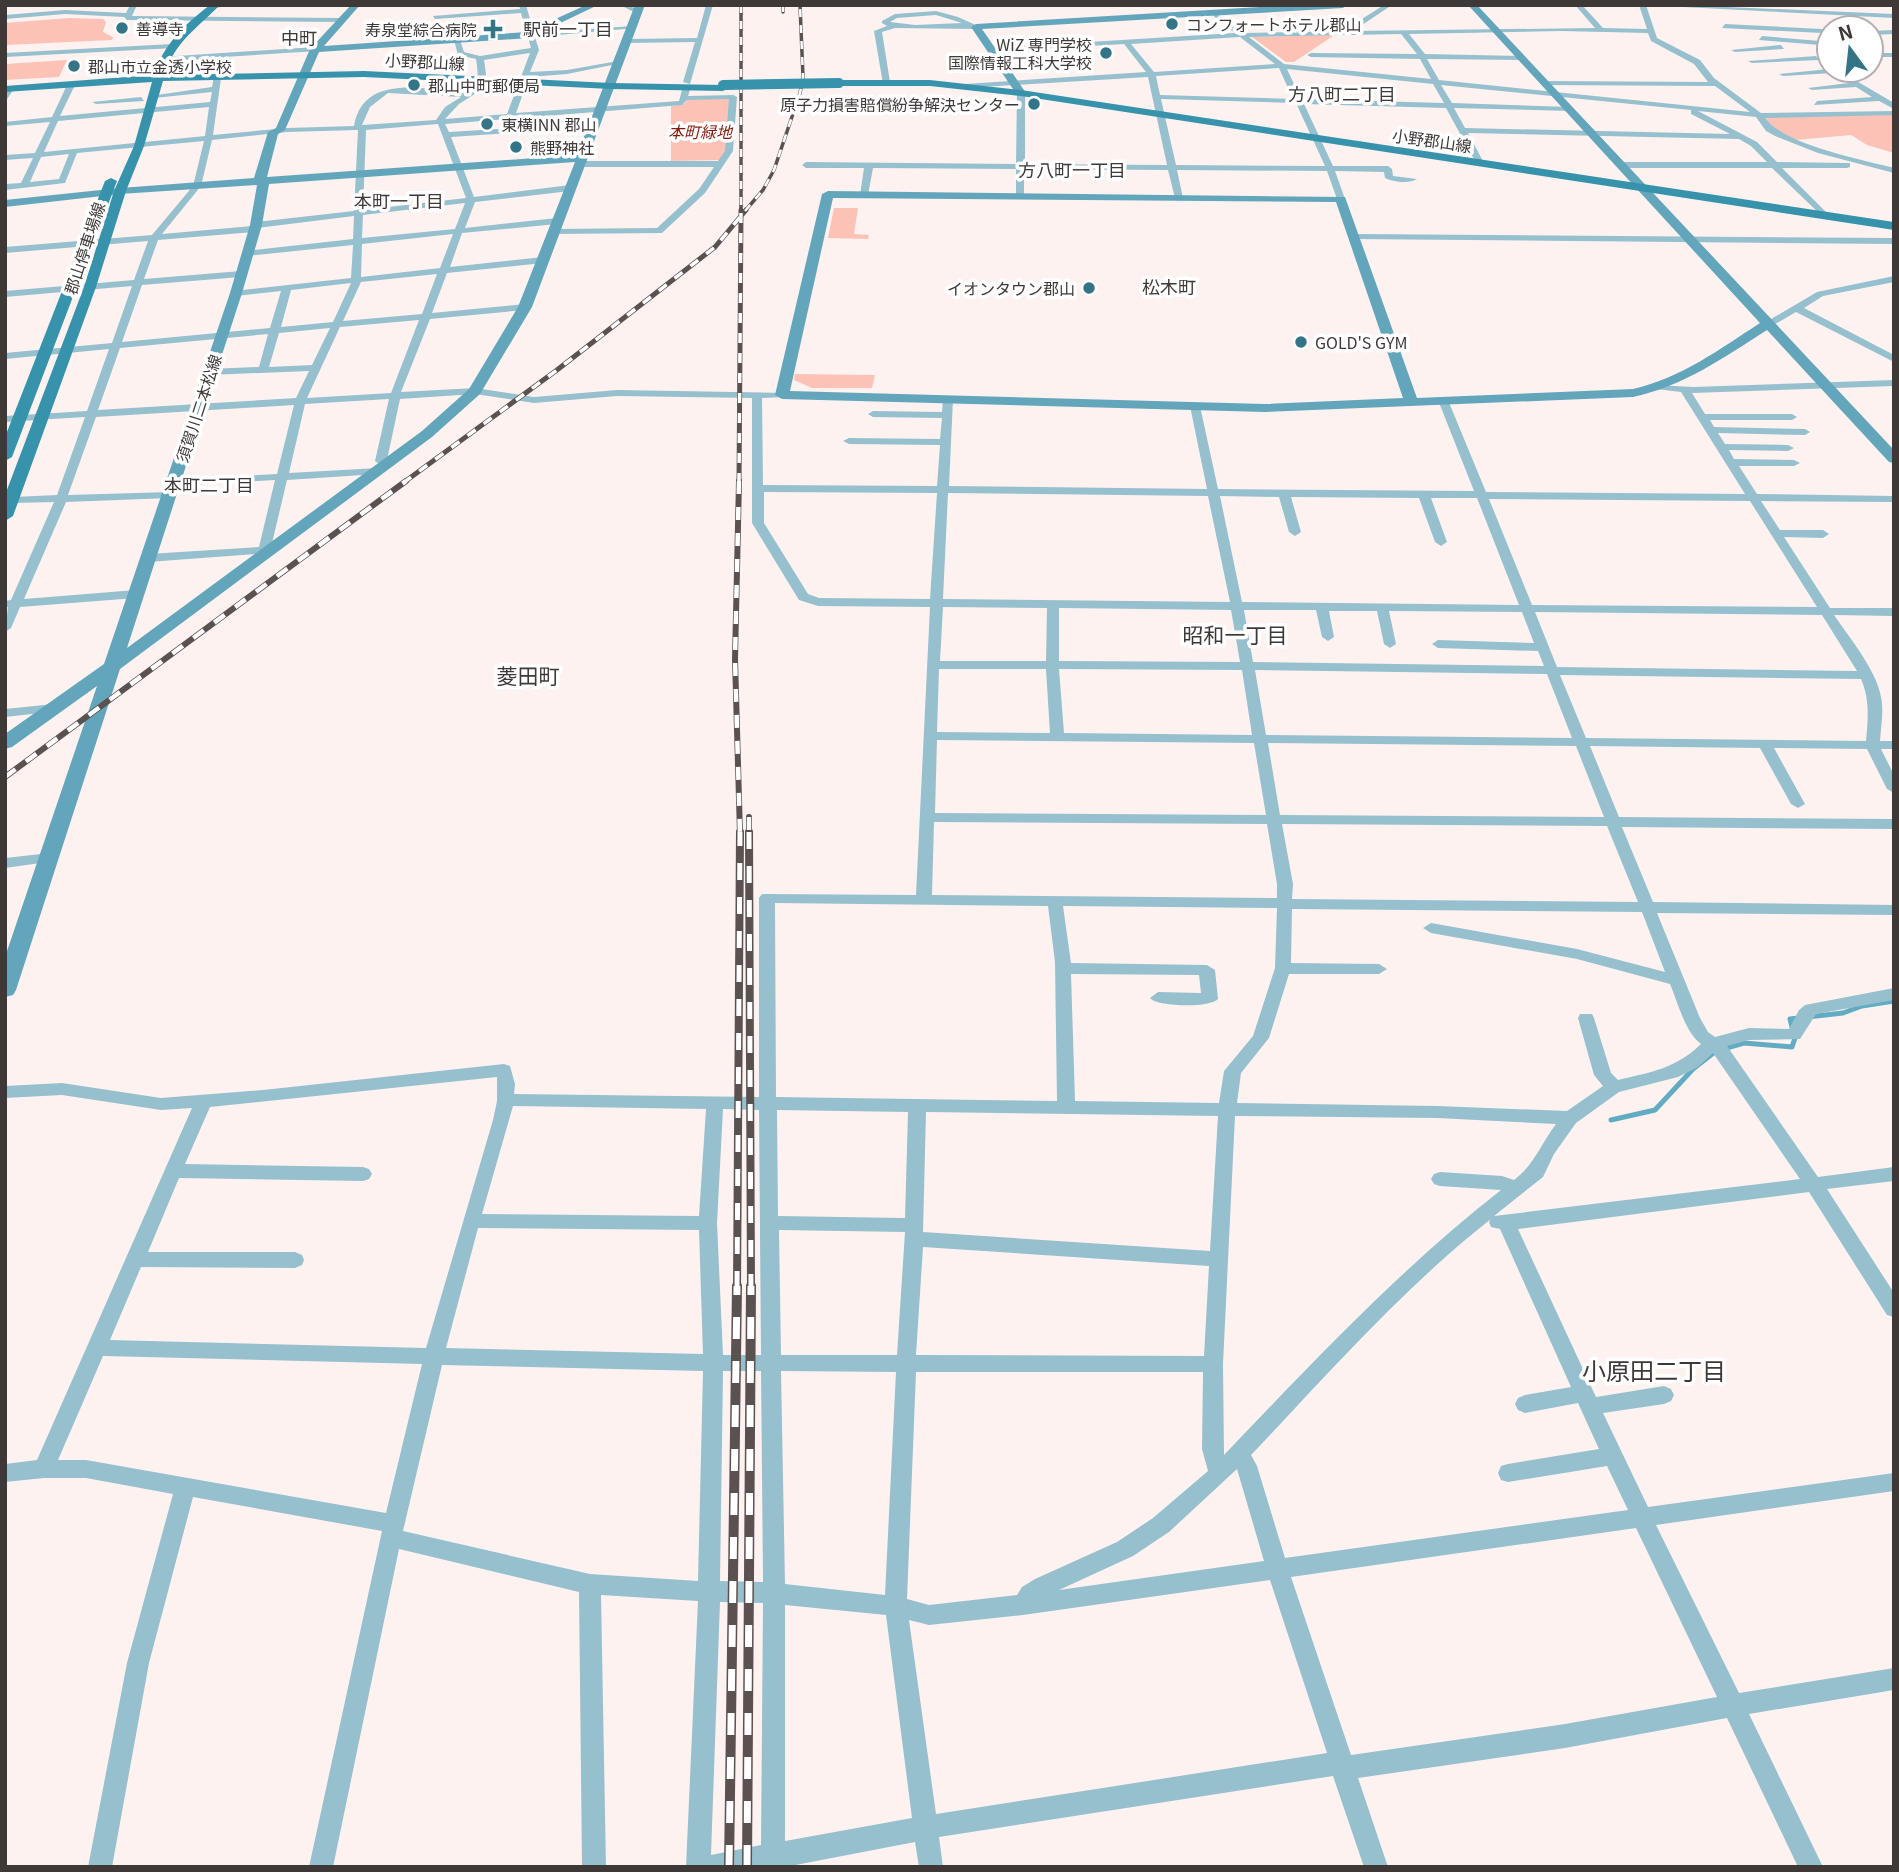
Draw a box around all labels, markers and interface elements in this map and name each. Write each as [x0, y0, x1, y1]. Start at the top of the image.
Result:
place label: コンフォートホテル郡山 [1186, 12, 1362, 36]
north arrow [1815, 14, 1885, 84]
district label: 駅前一丁目 [523, 15, 613, 41]
place label: 善導寺 [136, 16, 184, 40]
marker: コンフォートホテル郡山 [1164, 16, 1180, 32]
text: N [1835, 16, 1856, 46]
place label: 寿泉堂綜合病院 [365, 17, 477, 41]
marker: 寿泉堂綜合病院 [483, 19, 503, 39]
marker: 善導寺 [114, 20, 130, 36]
district label: 中町 [281, 24, 317, 50]
place label: WiZ 専門学校 国際情報工科大学校 [948, 32, 1092, 74]
marker: WiZ 専門学校 国際情報工科大学校 [1098, 45, 1114, 61]
street label: 小野郡山線 [384, 47, 466, 75]
place label: 郡山市立金透小学校 [88, 54, 232, 78]
marker: 郡山市立金透小学校 [66, 58, 82, 74]
place label: 郡山中町郵便局 [428, 73, 540, 97]
marker: 郡山中町郵便局 [406, 77, 422, 93]
district label: 方八町二丁目 [1288, 80, 1396, 106]
place label: 原子力損害賠償紛争解決センター [780, 92, 1020, 116]
marker: 原子力損害賠償紛争解決センター [1026, 96, 1042, 112]
place label: 東横INN 郡山 [501, 112, 596, 136]
marker: 東横INN 郡山 [479, 116, 495, 132]
park label: 本町緑地 [668, 119, 734, 143]
street label: 小野郡山線 [1391, 123, 1473, 157]
place label: 熊野神社 [530, 135, 594, 159]
marker: 熊野神社 [508, 139, 524, 155]
district label: 方八町一丁目 [1018, 156, 1126, 182]
district label: 本町一丁目 [354, 187, 444, 213]
street label: 郡山停車場線 [58, 199, 110, 297]
district label: 松木町 [1142, 273, 1196, 299]
place label: イオンタウン郡山 [947, 276, 1075, 300]
marker: イオンタウン郡山 [1081, 280, 1097, 296]
place label: GOLD'S GYM [1315, 330, 1407, 354]
marker: GOLD'S GYM [1293, 334, 1309, 350]
street label: 須賀川二本松線 [169, 351, 227, 465]
district label: 本町二丁目 [164, 471, 254, 497]
district label: 昭和一丁目 [1183, 619, 1288, 649]
district label: 菱田町 [497, 660, 560, 690]
district label: 小原田二丁目 [1582, 1352, 1726, 1387]

